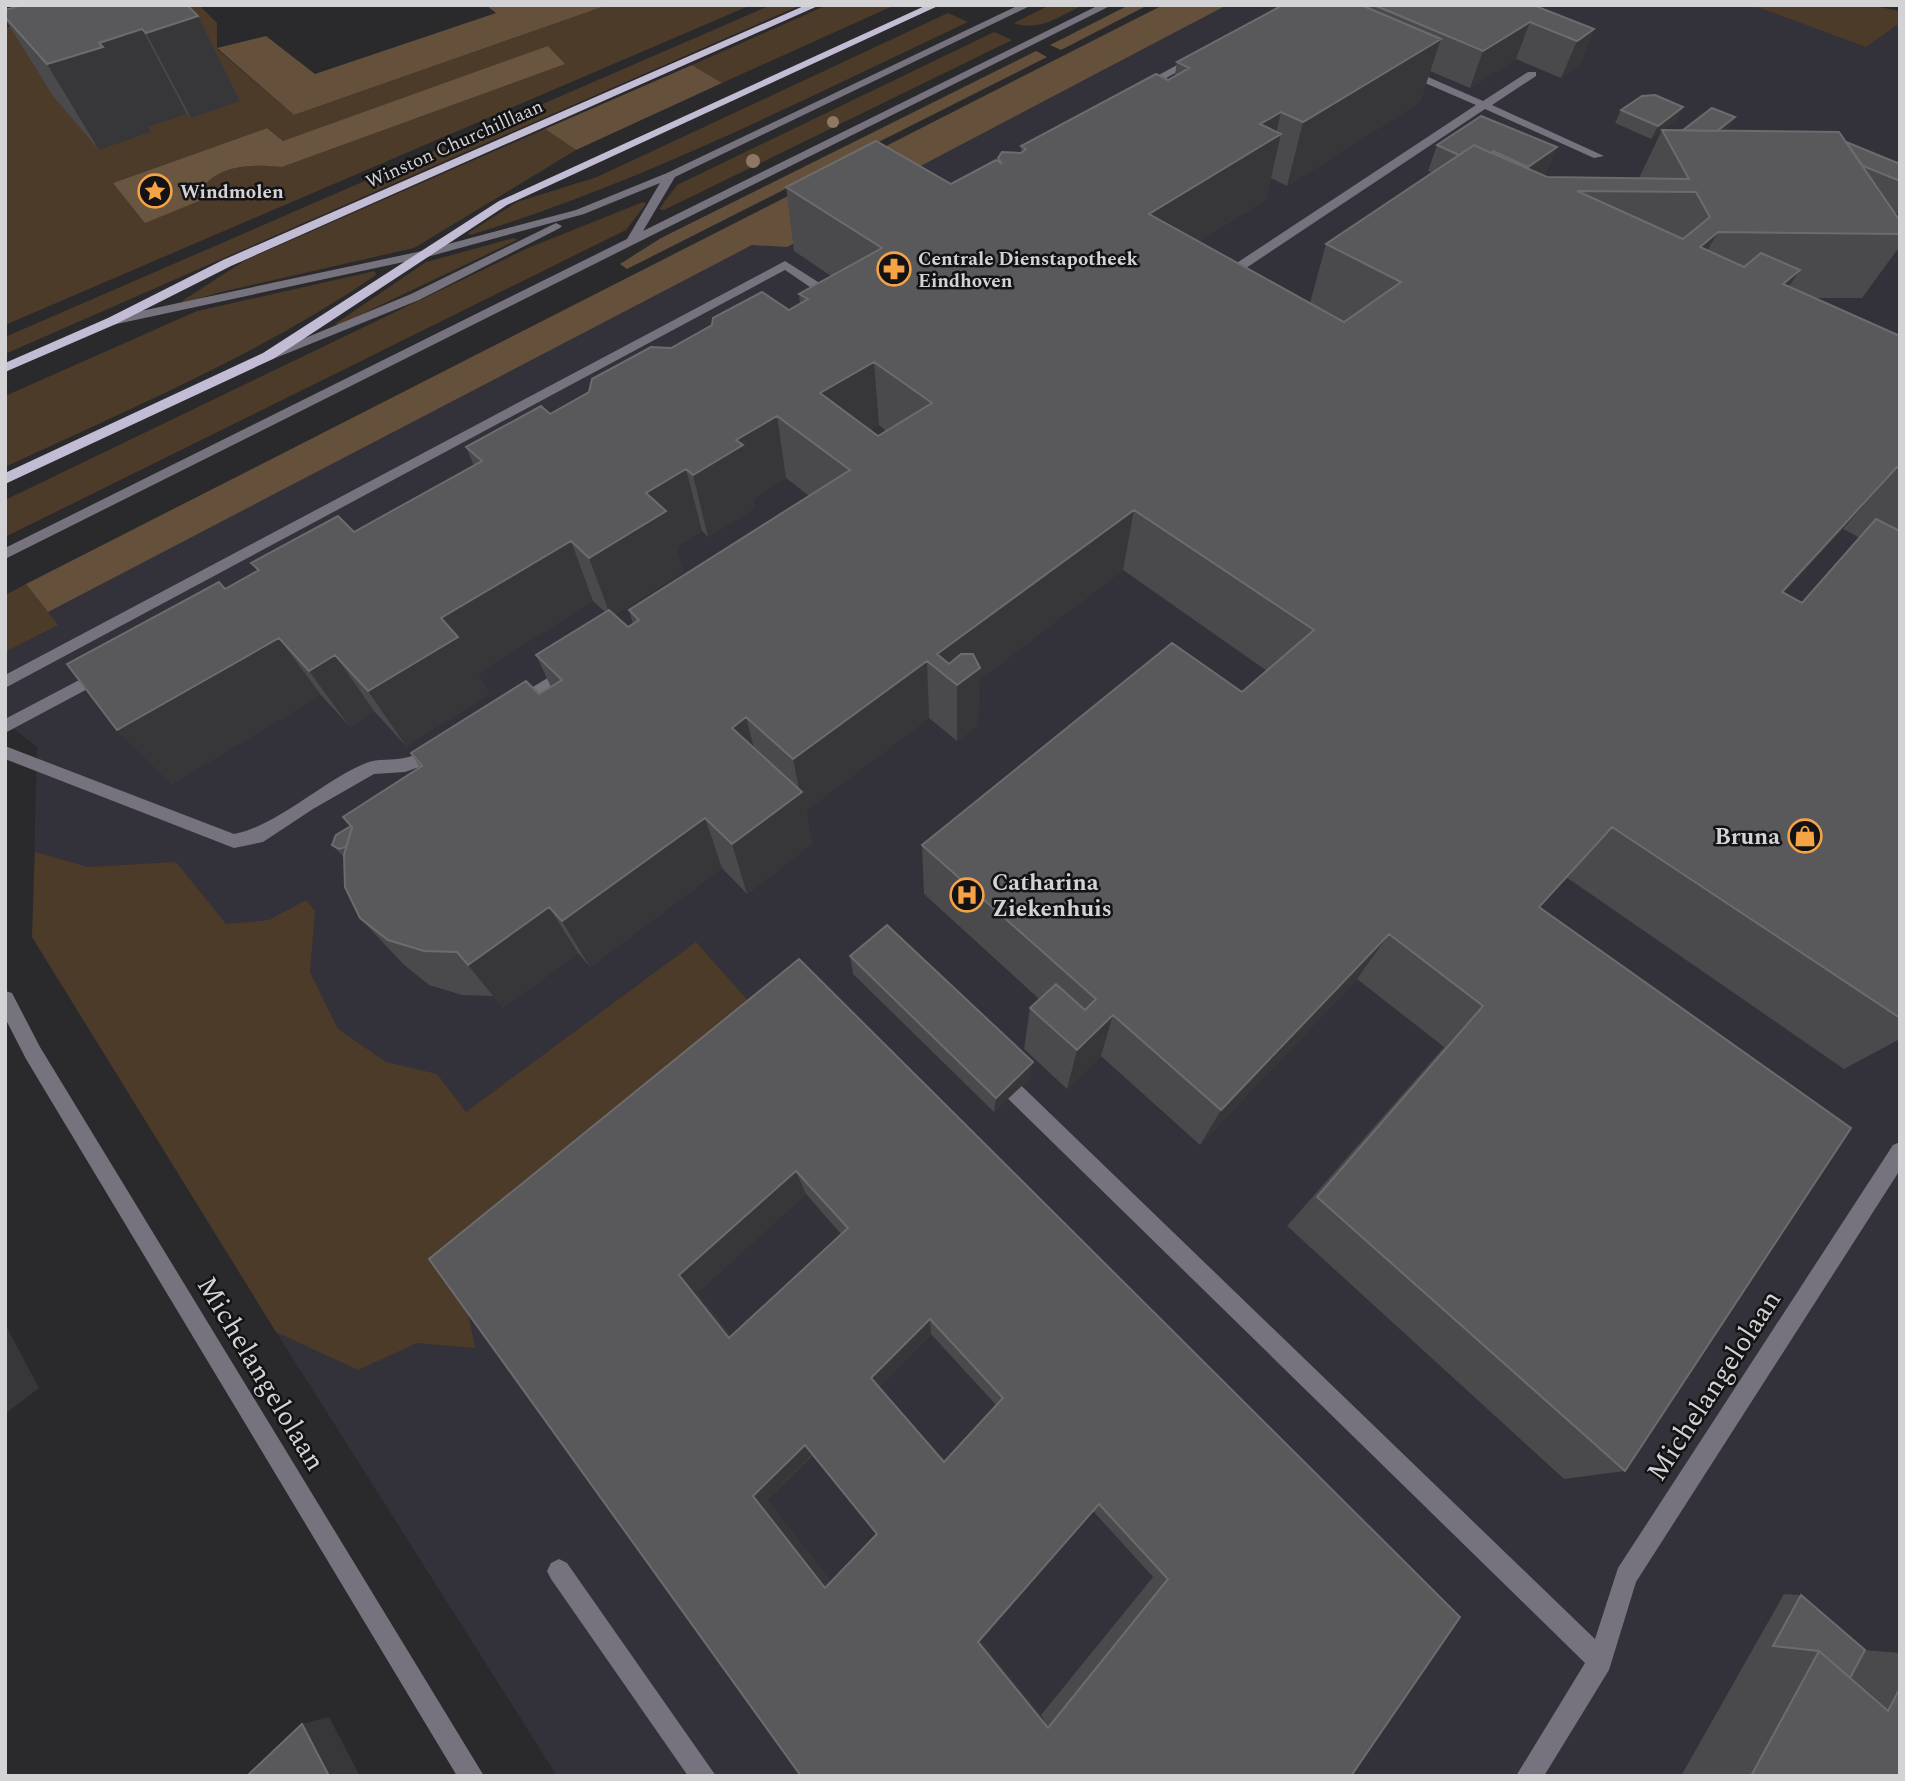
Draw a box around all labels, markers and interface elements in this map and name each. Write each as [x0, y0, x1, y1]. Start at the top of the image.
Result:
street label: Winston Churchilllaan [361, 92, 548, 197]
place icon: Windmolen [136, 172, 174, 210]
place label: Windmolen [180, 178, 284, 207]
place label: Centrale Dienstapotheek Eindhoven [918, 245, 1138, 296]
pharmacy icon: Centrale Dienstapotheek Eindhoven [875, 250, 913, 288]
shop icon: Bruna [1786, 817, 1824, 855]
place label: Bruna [1714, 820, 1780, 855]
place label: Catharina Ziekenhuis [992, 866, 1112, 927]
hospital icon: Catharina Ziekenhuis [948, 876, 986, 914]
street label: Michelangelolaan [185, 1268, 336, 1479]
street label: Michelangelolaan [1636, 1282, 1792, 1490]

